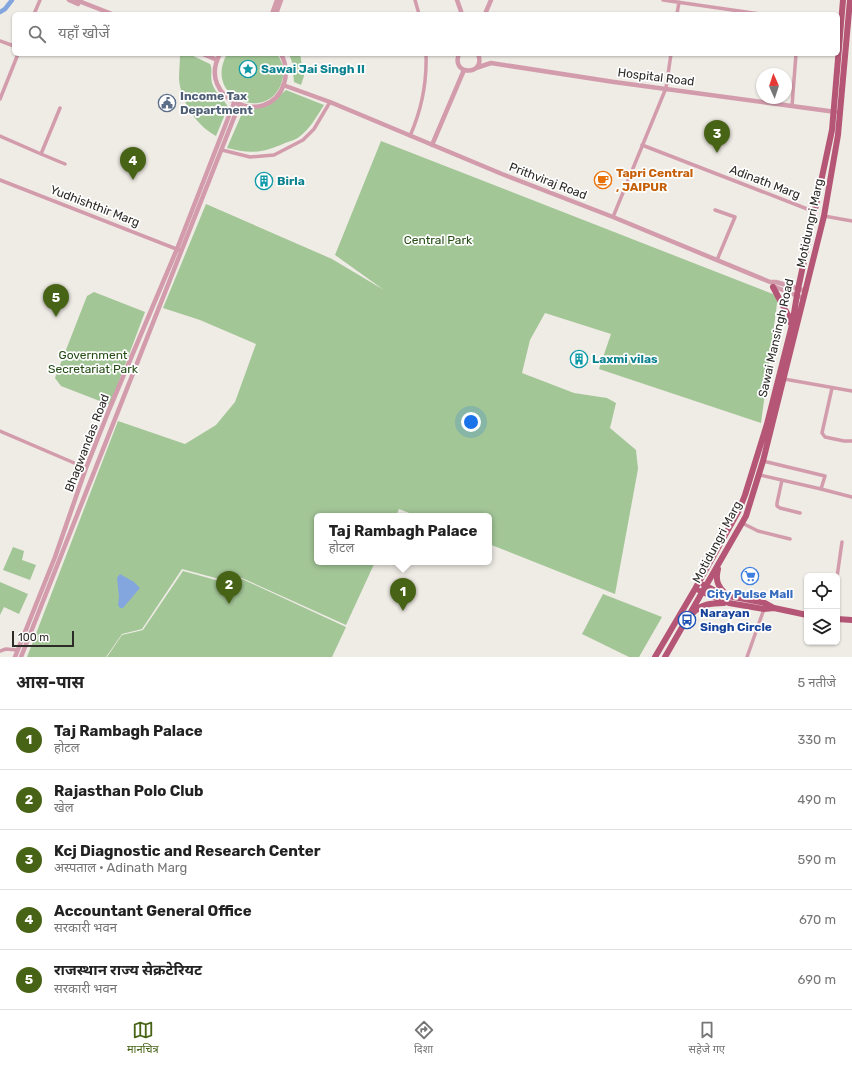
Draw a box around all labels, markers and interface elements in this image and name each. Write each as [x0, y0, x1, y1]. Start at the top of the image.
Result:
search box [12, 12, 840, 56]
icon: search [26, 23, 48, 45]
text: यहाँ खोजें [58, 24, 110, 42]
place icon: Sawai Jai Singh II [238, 59, 258, 79]
place label: Sawai Jai Singh II [261, 62, 365, 76]
street label: Hospital Road [617, 65, 695, 89]
north arrow [756, 68, 792, 104]
place label: Income Tax Department [180, 89, 253, 117]
public building icon: Income Tax Department [157, 93, 177, 113]
pin: 3 [704, 120, 730, 153]
pin: 4 [120, 147, 146, 180]
street label: Prithviraj Road [507, 160, 589, 202]
street label: Adinath Marg [728, 162, 802, 202]
place label: Tapri Central , JAIPUR [616, 166, 693, 194]
cafe icon: Tapri Central , JAIPUR [593, 170, 613, 190]
building icon: Birla [254, 171, 274, 191]
place label: Birla [277, 174, 305, 188]
street label: Motidungri Marg [794, 177, 826, 269]
street label: Yudhishthir Marg [48, 182, 142, 230]
park label: Central Park [404, 233, 473, 247]
street label: Sawai Mansingh Road [756, 277, 796, 399]
pin: 5 [43, 284, 69, 317]
park label: Government Secretariat Park [48, 348, 139, 376]
building icon: Laxmi vilas [569, 349, 589, 369]
place label: Laxmi vilas [592, 352, 658, 366]
street label: Bhagwandas Road [62, 392, 112, 494]
your location [461, 412, 481, 432]
street label: Motidungri Marg [689, 499, 745, 585]
popup [314, 513, 492, 565]
text: Taj Rambagh Palace [329, 522, 477, 540]
text: होटल [329, 540, 354, 555]
supermarket icon: City Pulse Mall [740, 566, 760, 586]
pin: 2 [216, 571, 242, 604]
map controls [804, 573, 840, 645]
button: locate [804, 573, 840, 609]
pin: 1 [390, 578, 416, 611]
place label: City Pulse Mall [707, 587, 793, 601]
place label: Narayan Singh Circle [700, 606, 772, 634]
button: layers [804, 609, 840, 645]
bus stop icon: Narayan Singh Circle [677, 610, 697, 630]
scale bar [12, 629, 74, 648]
text: 100 m [18, 631, 49, 644]
text: आस-पास [16, 672, 84, 692]
text: 5 नतीजे [797, 675, 836, 690]
text: Taj Rambagh Palace [54, 722, 203, 740]
text: 1 [26, 732, 32, 747]
text: 330 m [797, 732, 836, 747]
text: होटल [54, 740, 80, 755]
text: Rajasthan Polo Club [54, 782, 204, 800]
text: 2 [25, 792, 33, 807]
text: 490 m [797, 792, 836, 807]
text: खेल [54, 800, 73, 815]
text: Kcj Diagnostic and Research Center [54, 842, 321, 860]
text: 3 [25, 852, 33, 867]
text: 590 m [798, 852, 836, 867]
text: अस्पताल · Adinath Marg [54, 860, 187, 875]
text: Accountant General Office [54, 902, 252, 920]
text: 4 [25, 912, 33, 927]
text: 670 m [799, 912, 836, 927]
text: सरकारी भवन [54, 920, 117, 935]
text: राजस्थान राज्य सेक्रटेरियट [54, 961, 202, 979]
text: 5 [25, 972, 33, 987]
text: 690 m [797, 972, 836, 987]
text: सरकारी भवन [54, 981, 117, 996]
tab: मानचित्र [127, 1019, 158, 1057]
tab: दिशा [413, 1019, 435, 1057]
tab: सहेजे गए [689, 1019, 725, 1057]

